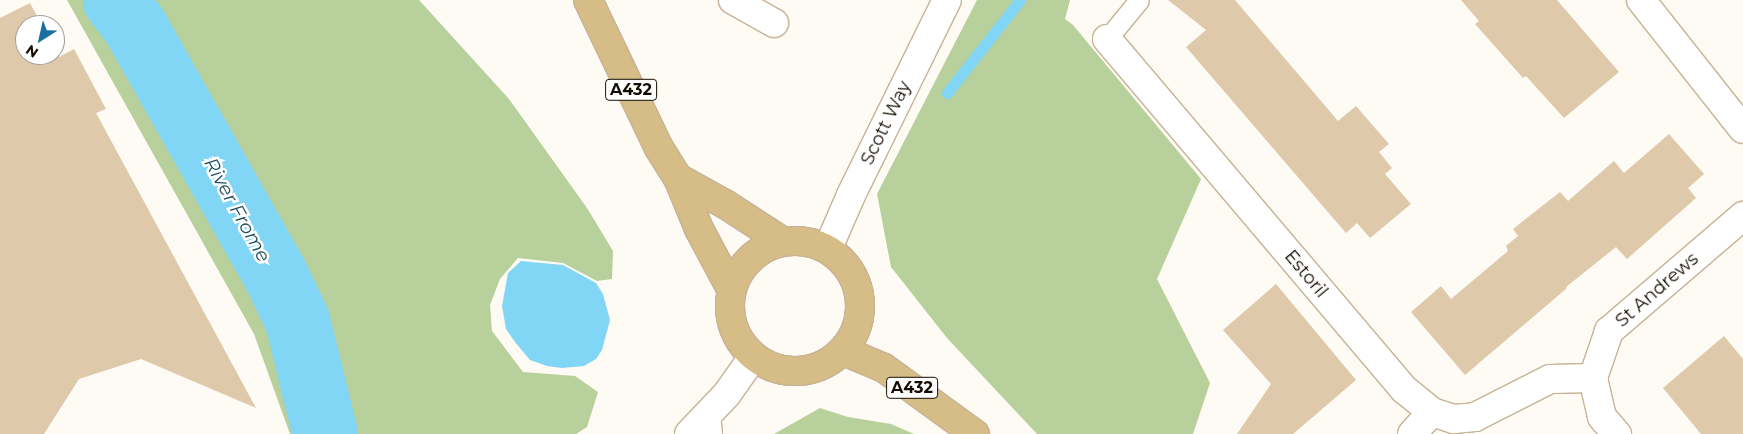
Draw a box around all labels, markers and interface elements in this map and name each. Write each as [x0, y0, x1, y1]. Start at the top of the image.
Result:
north arrow [15, 15, 65, 65]
text: N [22, 41, 42, 62]
road number: A432 [605, 76, 657, 104]
street label: Scott Way [856, 78, 916, 168]
water label: River Frome [199, 154, 275, 266]
street label: Estoril [1280, 246, 1332, 302]
street label: St Andrews [1611, 248, 1703, 332]
road number: A432 [886, 374, 938, 402]

